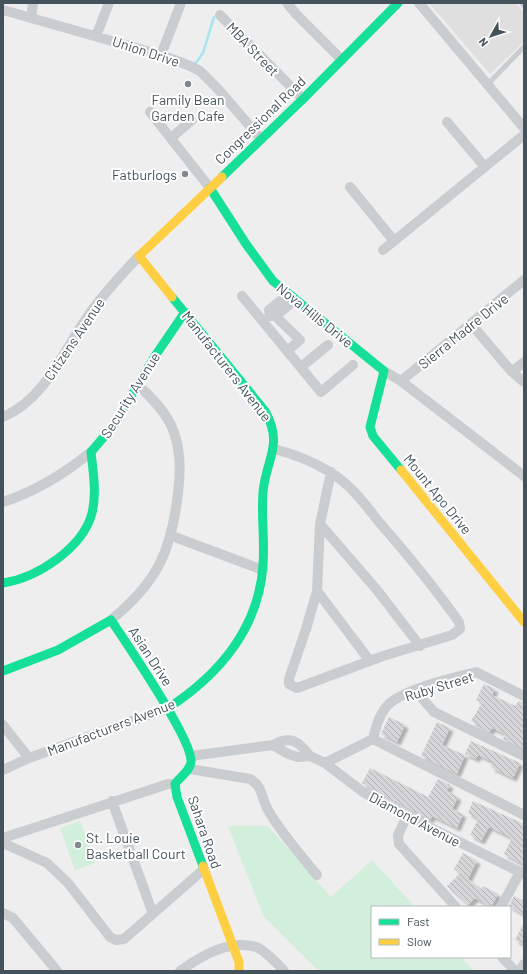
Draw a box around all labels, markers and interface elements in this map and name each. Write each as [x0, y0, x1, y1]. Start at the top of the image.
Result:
north arrow [471, 16, 511, 56]
street label: MBA Street [223, 19, 283, 79]
street label: Union Drive [110, 32, 182, 70]
text: N [475, 36, 490, 50]
street label: Congressional Road [211, 72, 309, 168]
marker: Family Bean Garden Cafe [183, 79, 193, 89]
place label: Family Bean Garden Cafe [151, 91, 225, 124]
place label: Fatburlogs [112, 166, 177, 183]
marker: Fatburlogs [180, 169, 190, 179]
street label: Nova Hills Drive [273, 279, 357, 351]
street label: Sierra Madre Drive [415, 290, 511, 372]
street label: Citizens Avenue [40, 294, 108, 384]
street label: Manufacturers Avenue [179, 307, 275, 425]
street label: Security Avenue [97, 349, 163, 441]
street label: Mount Apo Drive [400, 450, 476, 538]
street label: Asian Drive [125, 623, 177, 689]
street label: Ruby Street [403, 667, 475, 705]
street label: Manufacturers Avenue [45, 695, 177, 759]
street label: Diamond Avenue [366, 788, 464, 850]
street label: Sahara Road [185, 793, 225, 871]
place label: St. Louie Basketball Court [86, 829, 186, 862]
marker: St. Louie Basketball Court [73, 840, 83, 850]
legend [371, 906, 511, 958]
text: Fast [407, 914, 430, 928]
text: Slow [407, 934, 432, 948]

